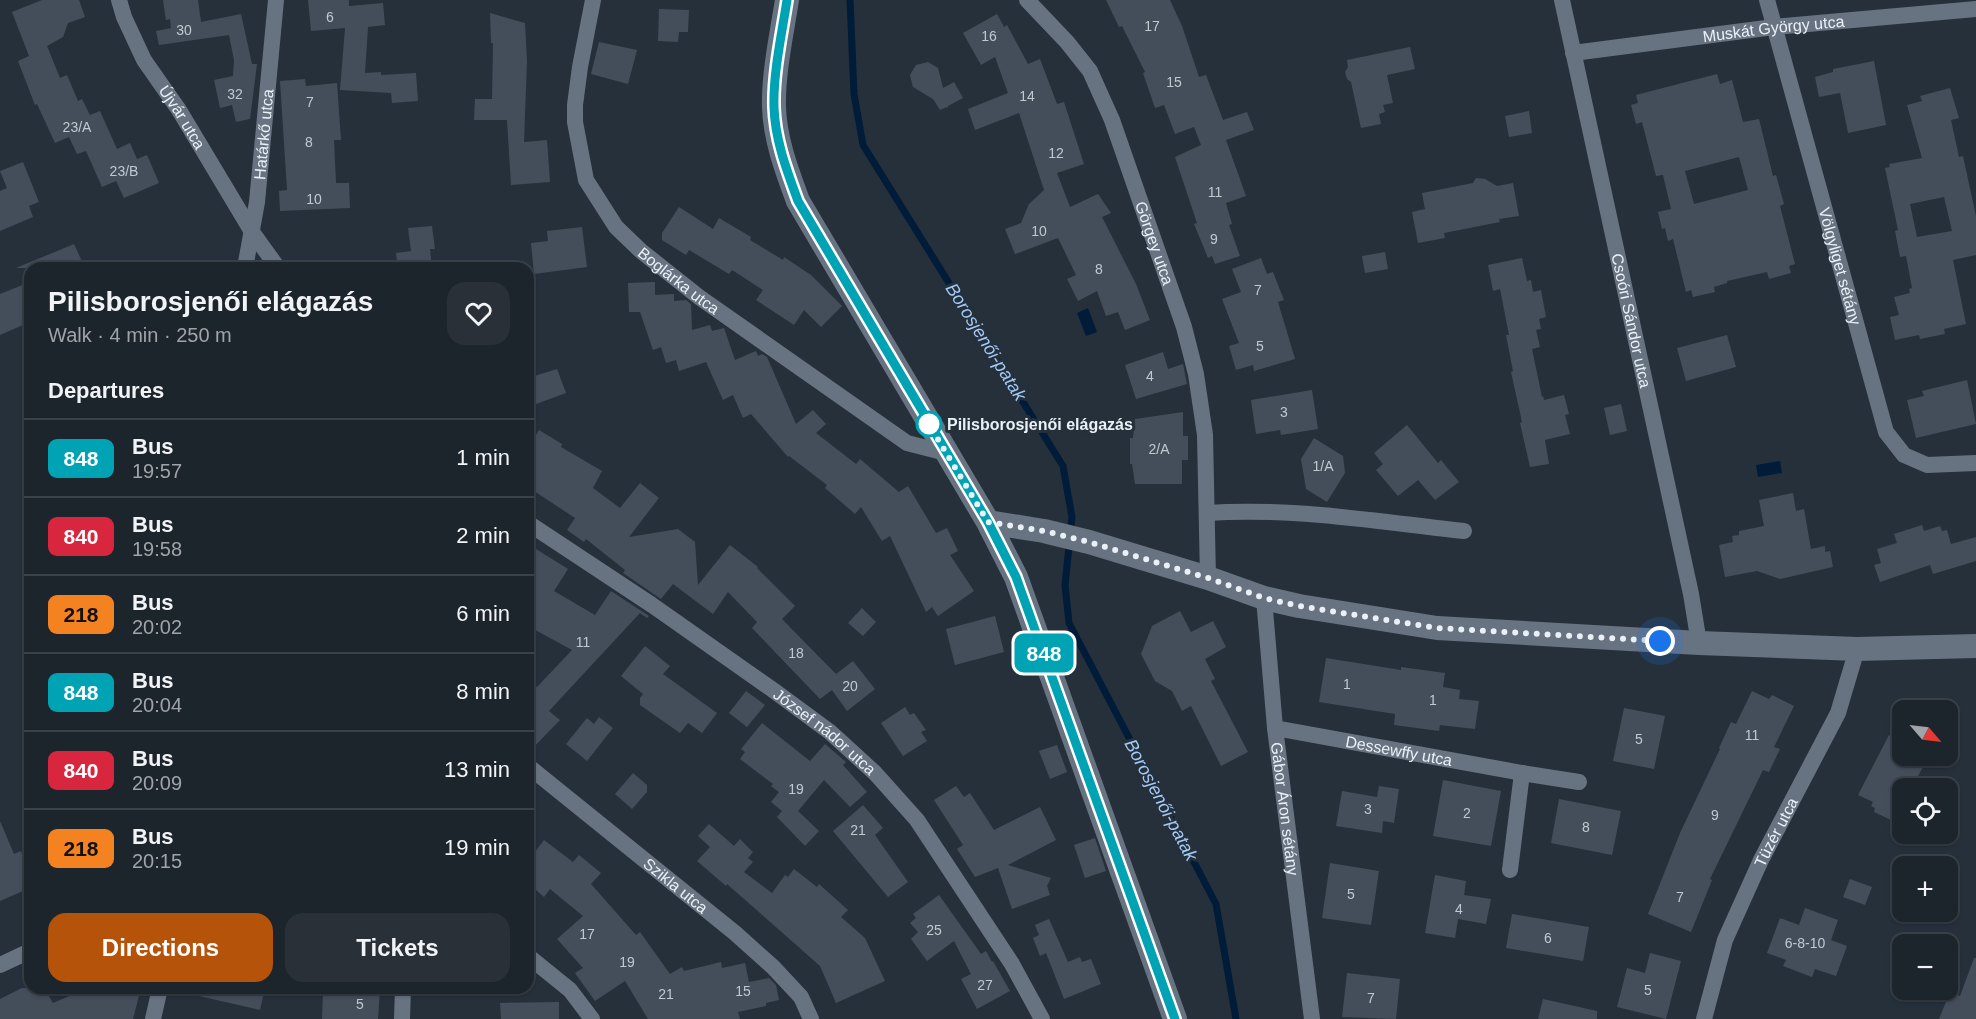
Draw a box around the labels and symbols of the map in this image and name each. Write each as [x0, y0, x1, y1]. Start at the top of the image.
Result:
house number: 6 [326, 9, 334, 25]
street label: Muskát György utca [1702, 13, 1845, 45]
house number: 17 [1144, 18, 1160, 34]
house number: 30 [176, 22, 192, 38]
house number: 16 [981, 28, 997, 44]
house number: 15 [1166, 74, 1182, 90]
street label: Újvár utca [155, 82, 208, 152]
house number: 32 [227, 86, 243, 102]
street label: Határkő utca [251, 88, 277, 180]
house number: 14 [1019, 88, 1035, 104]
house number: 7 [306, 94, 314, 110]
house number: 23/A [63, 119, 92, 135]
house number: 8 [305, 134, 313, 150]
house number: 12 [1048, 145, 1064, 161]
house number: 23/B [110, 163, 138, 179]
house number: 11 [1208, 184, 1222, 200]
house number: 10 [306, 191, 322, 207]
street label: Görgey utca [1132, 199, 1177, 287]
street label: Völgyliget sétány [1816, 206, 1864, 327]
house number: 10 [1031, 223, 1047, 239]
house number: 9 [1210, 231, 1218, 247]
street label: Boglárka utca [635, 244, 722, 318]
street label: Csoóri Sándor utca [1608, 252, 1654, 390]
house number: 8 [1095, 261, 1103, 277]
water label: Borosjenői-patak [942, 279, 1031, 405]
house number: 7 [1254, 282, 1262, 298]
house number: 5 [1256, 338, 1264, 354]
house number: 4 [1146, 368, 1154, 384]
house number: 3 [1280, 404, 1288, 420]
marker: Pilisborosjenői elágazás [916, 411, 942, 437]
place label: Pilisborosjenői elágazás [947, 416, 1133, 433]
house number: 2/A [1148, 441, 1170, 457]
house number: 1/A [1312, 458, 1334, 474]
your location [1645, 626, 1675, 656]
house number: 11 [576, 634, 590, 650]
line badge: 848 [1010, 634, 1078, 672]
house number: 18 [788, 645, 804, 661]
house number: 1 [1343, 676, 1351, 692]
house number: 20 [842, 678, 858, 694]
street label: József nádor utca [770, 686, 879, 778]
house number: 1 [1429, 692, 1437, 708]
north arrow [1892, 700, 1958, 766]
house number: 11 [1745, 727, 1759, 743]
house number: 5 [1635, 731, 1643, 747]
street label: Dessewffy utca [1344, 733, 1454, 769]
water label: Borosjenői-patak [1120, 736, 1202, 865]
street label: Gábor Áron sétány [1268, 741, 1302, 877]
house number: 19 [788, 781, 804, 797]
street label: Tüzér utca [1751, 795, 1801, 869]
house number: 3 [1364, 801, 1372, 817]
house number: 2 [1463, 805, 1471, 821]
house number: 9 [1711, 807, 1719, 823]
house number: 8 [1582, 819, 1590, 835]
house number: 21 [850, 822, 866, 838]
street label: Szikla utca [640, 855, 711, 917]
house number: 5 [1347, 886, 1355, 902]
house number: 7 [1676, 889, 1684, 905]
house number: 4 [1455, 901, 1463, 917]
house number: 25 [926, 922, 942, 938]
house number: 17 [579, 926, 595, 942]
house number: 6 [1544, 930, 1552, 946]
house number: 6-8-10 [1785, 935, 1825, 951]
house number: 19 [619, 954, 635, 970]
house number: 27 [977, 977, 993, 993]
house number: 5 [1644, 982, 1652, 998]
house number: 15 [735, 983, 751, 999]
house number: 21 [658, 986, 674, 1002]
house number: 7 [1367, 990, 1375, 1006]
house number: 5 [356, 996, 364, 1012]

